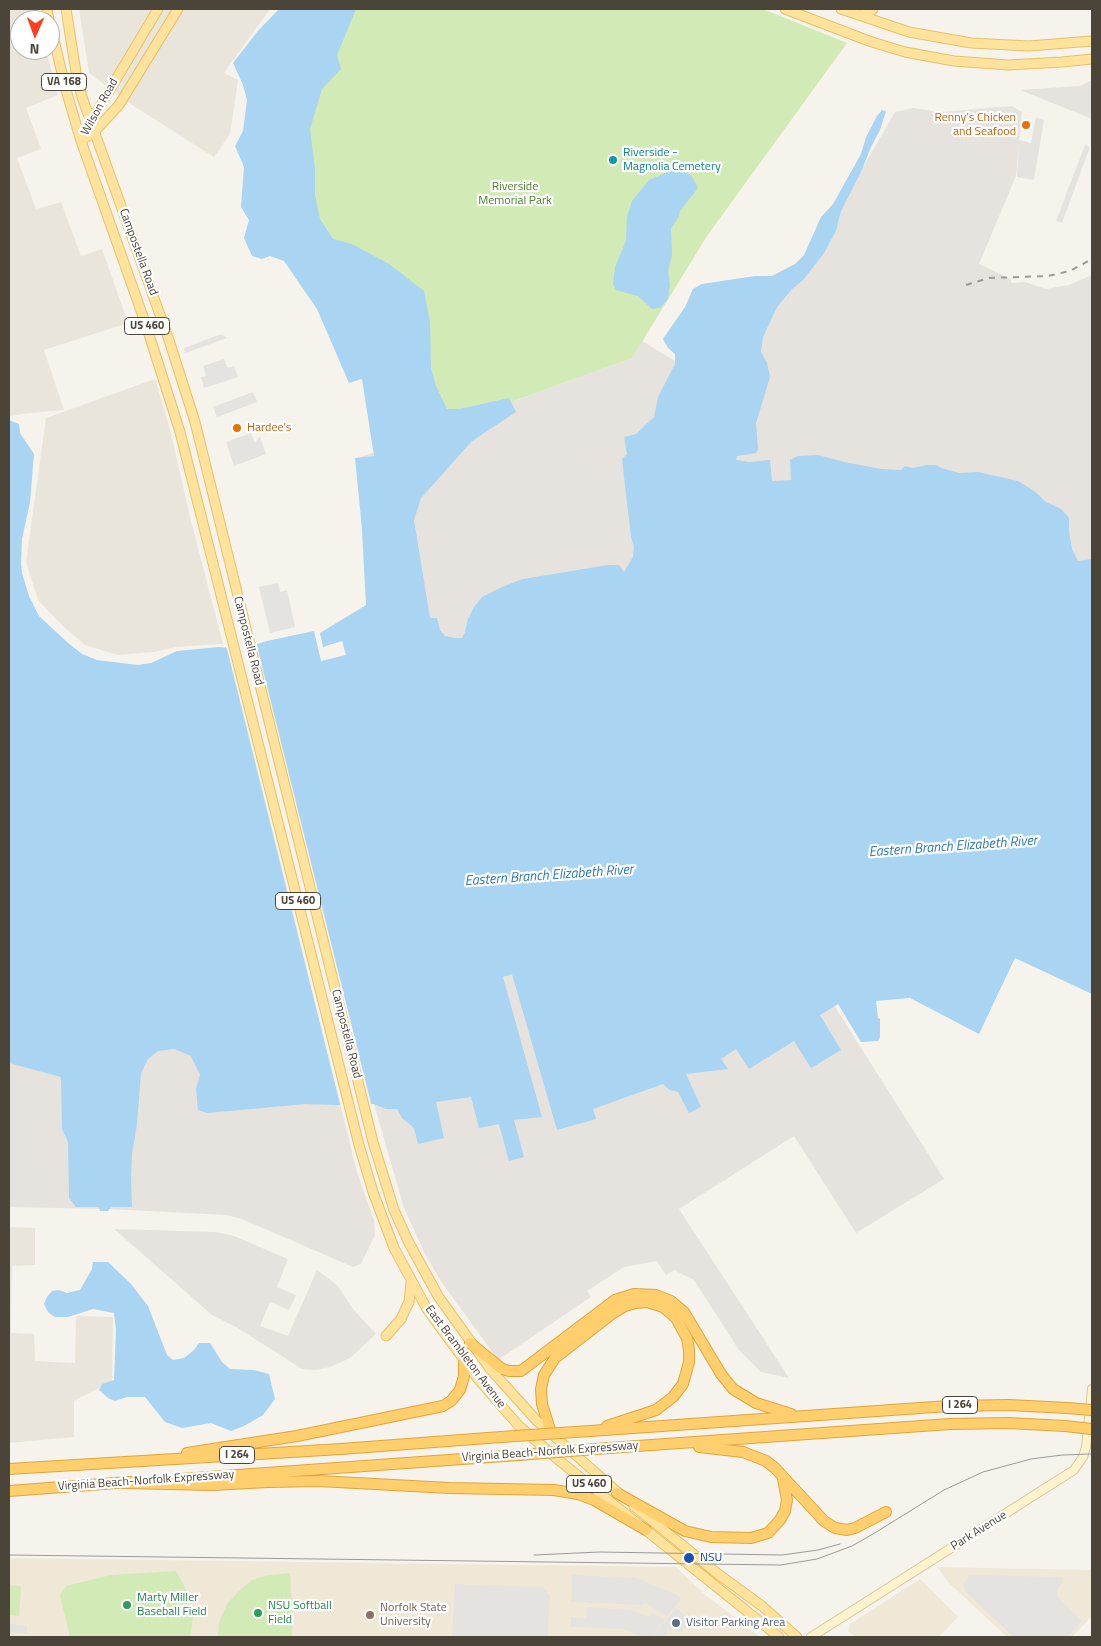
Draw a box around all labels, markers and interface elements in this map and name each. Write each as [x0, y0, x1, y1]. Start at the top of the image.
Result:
north arrow [10, 10, 60, 60]
text: N [29, 39, 40, 60]
road number: VA 168 [42, 74, 86, 90]
street label: Wilson Road [78, 76, 122, 138]
place label: Renny's Chicken and Seafood [934, 111, 1016, 139]
marker: Renny's Chicken and Seafood [1020, 119, 1032, 131]
place label: Riverside - Magnolia Cemetery [623, 146, 721, 174]
marker: Riverside - Magnolia Cemetery [607, 154, 619, 166]
park label: Riverside Memorial Park [478, 180, 552, 208]
street label: Campostella Road [116, 207, 160, 297]
road number: US 460 [124, 318, 170, 334]
place label: Hardee's [247, 421, 291, 435]
marker: Hardee's [231, 422, 243, 434]
street label: Campostella Road [230, 595, 266, 687]
water label: Eastern Branch Elizabeth River [868, 833, 1038, 861]
water label: Eastern Branch Elizabeth River [464, 862, 634, 890]
road number: US 460 [276, 892, 320, 909]
street label: Campostella Road [328, 988, 364, 1080]
street label: East Brambleton Avenue [422, 1303, 508, 1411]
road number: I 264 [942, 1396, 978, 1414]
street label: Virginia Beach-Norfolk Expressway [461, 1439, 639, 1465]
road number: I 264 [220, 1446, 254, 1464]
street label: Virginia Beach-Norfolk Expressway [57, 1468, 235, 1494]
road number: US 460 [566, 1476, 612, 1492]
street label: Park Avenue [948, 1508, 1010, 1554]
marker: NSU [682, 1551, 696, 1565]
place label: NSU [700, 1551, 722, 1565]
place label: Marty Miller Baseball Field [137, 1591, 207, 1619]
marker: Marty Miller Baseball Field [121, 1599, 133, 1611]
place label: NSU Softball Field [268, 1599, 332, 1627]
place label: Norfolk State University [380, 1601, 447, 1629]
marker: NSU Softball Field [252, 1607, 264, 1619]
marker: Norfolk State University [364, 1609, 376, 1621]
place label: Visitor Parking Area [686, 1616, 785, 1630]
marker: Visitor Parking Area [670, 1617, 682, 1629]

